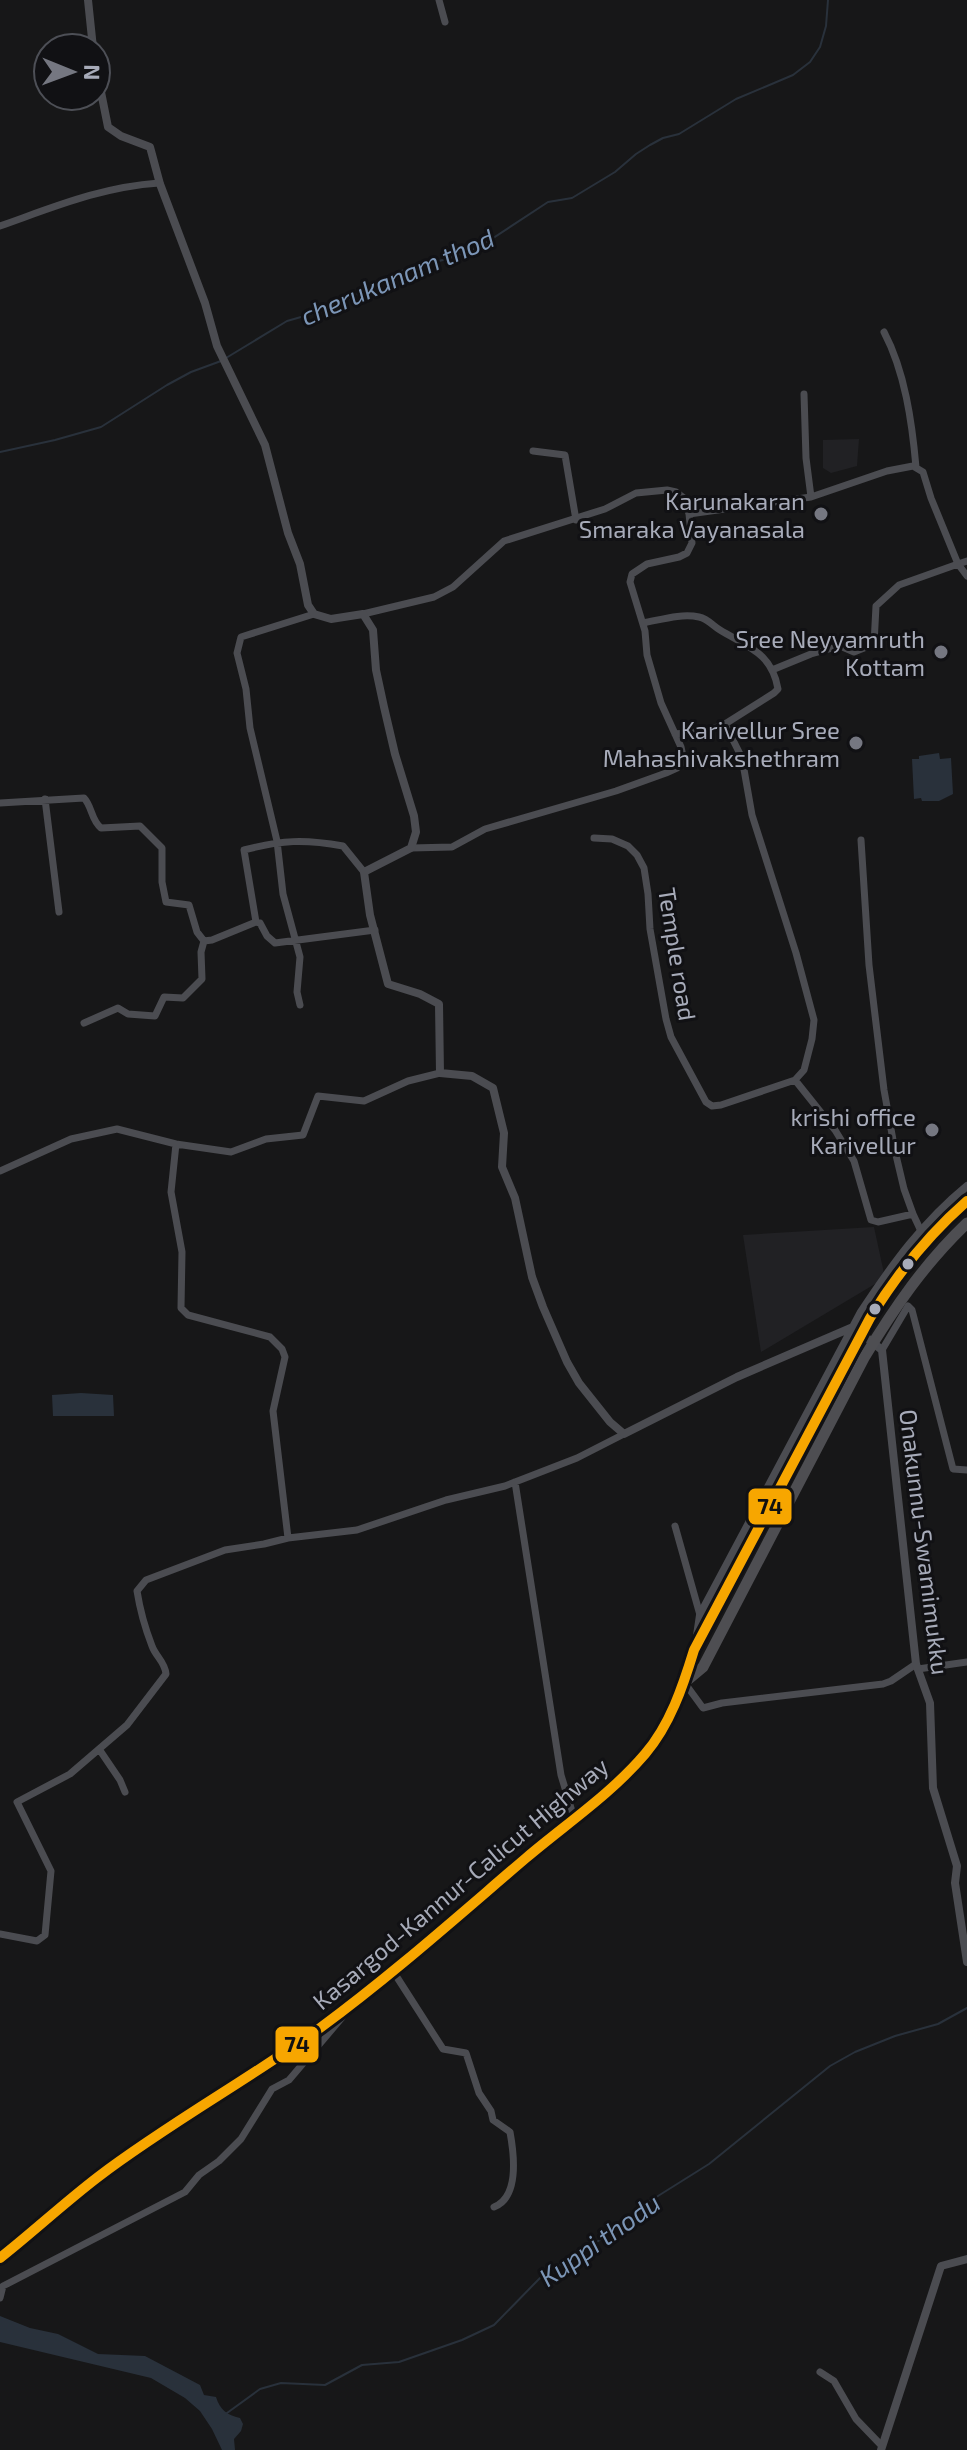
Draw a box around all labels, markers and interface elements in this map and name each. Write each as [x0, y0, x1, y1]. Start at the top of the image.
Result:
north arrow [32, 32, 112, 112]
text: N [80, 64, 106, 81]
water label: cherukanam thod [296, 221, 499, 331]
place label: Karunakaran Smaraka Vayanasala [579, 486, 805, 543]
marker: Karunakaran Smaraka Vayanasala [812, 505, 830, 523]
place label: Sree Neyyamruth Kottam [735, 624, 925, 681]
marker: Sree Neyyamruth Kottam [932, 643, 950, 661]
place label: Karivellur Sree Mahashivakshethram [603, 715, 840, 772]
marker: Karivellur Sree Mahashivakshethram [847, 734, 865, 752]
street label: Temple road [653, 885, 703, 1023]
place label: krishi office Karivellur [790, 1102, 916, 1159]
marker: krishi office Karivellur [923, 1121, 941, 1139]
unlabelled marker [900, 1256, 916, 1272]
unlabelled marker [867, 1301, 883, 1317]
street label: Onakunnu-Swamimukku [894, 1408, 956, 1676]
line badge: 74 [747, 1487, 793, 1526]
text: 74 [757, 1492, 783, 1518]
street label: Kasargod-Kannur-Calicut Highway [306, 1751, 614, 2015]
line badge: 74 [274, 2025, 320, 2064]
text: 74 [284, 2030, 310, 2056]
water label: Kuppi thodu [532, 2186, 666, 2292]

